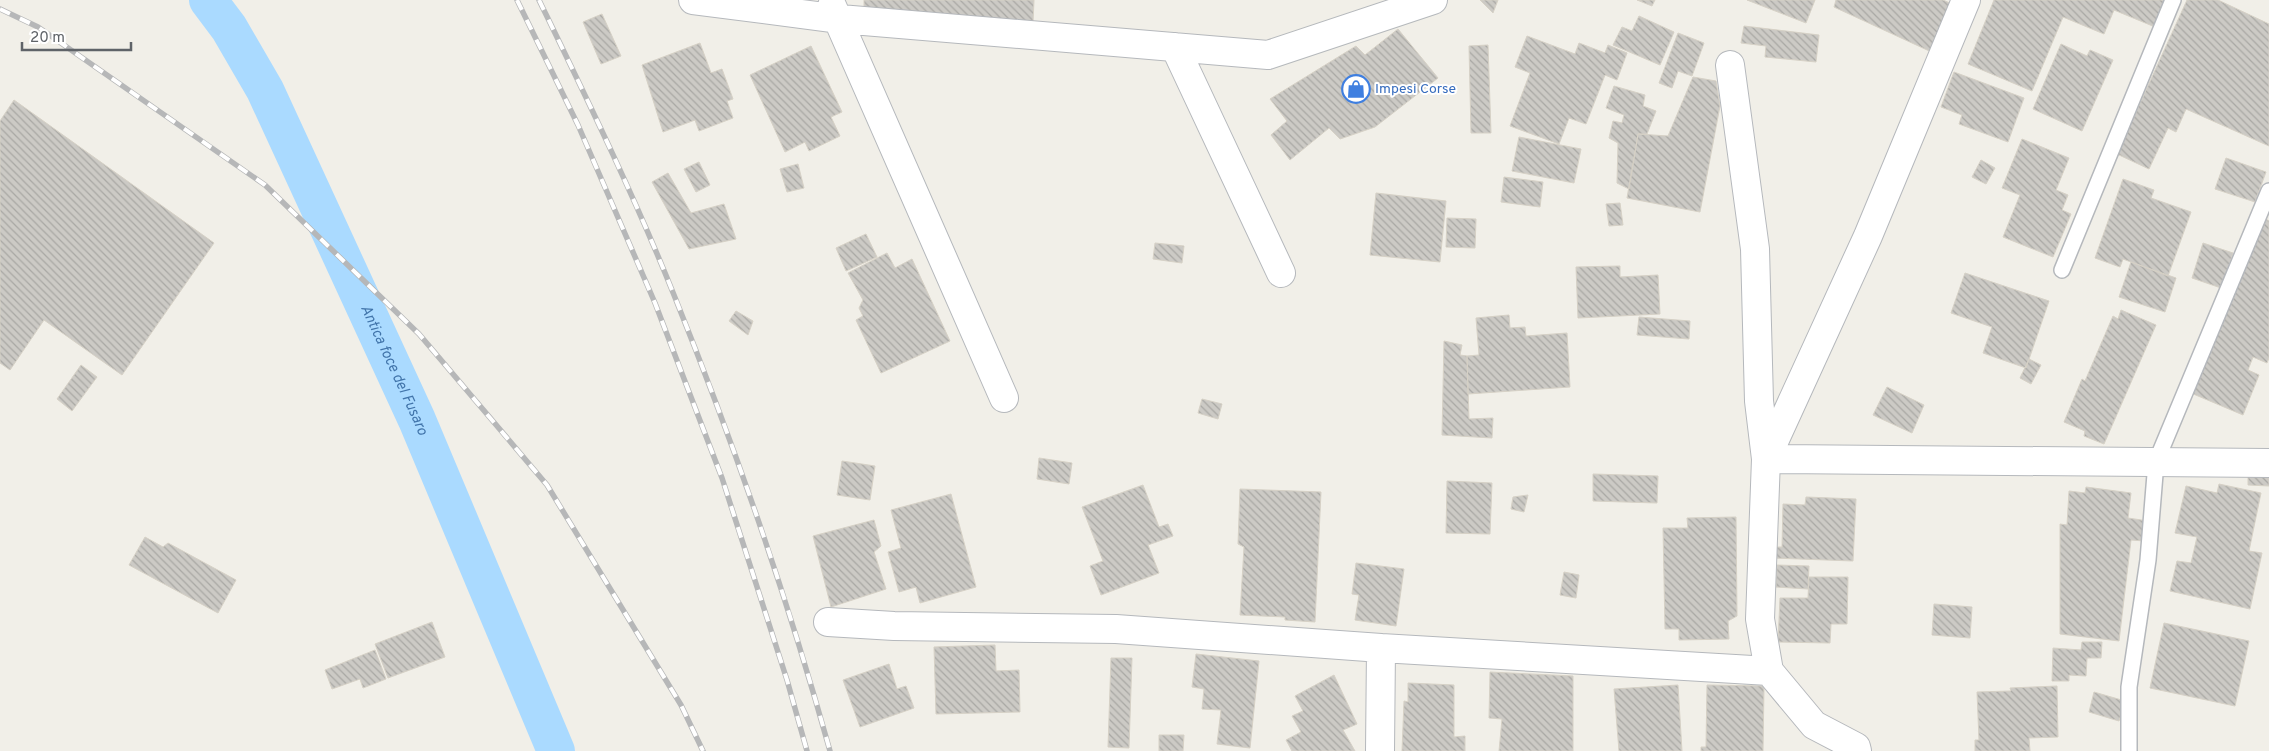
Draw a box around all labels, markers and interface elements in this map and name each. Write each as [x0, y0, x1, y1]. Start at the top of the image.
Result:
scale bar [22, 20, 131, 52]
text: 20 m [30, 29, 65, 48]
shop icon: Impesi Corse [1341, 74, 1371, 104]
place label: Impesi Corse [1375, 81, 1456, 98]
water label: Antica foce del Fusaro [356, 302, 432, 438]

